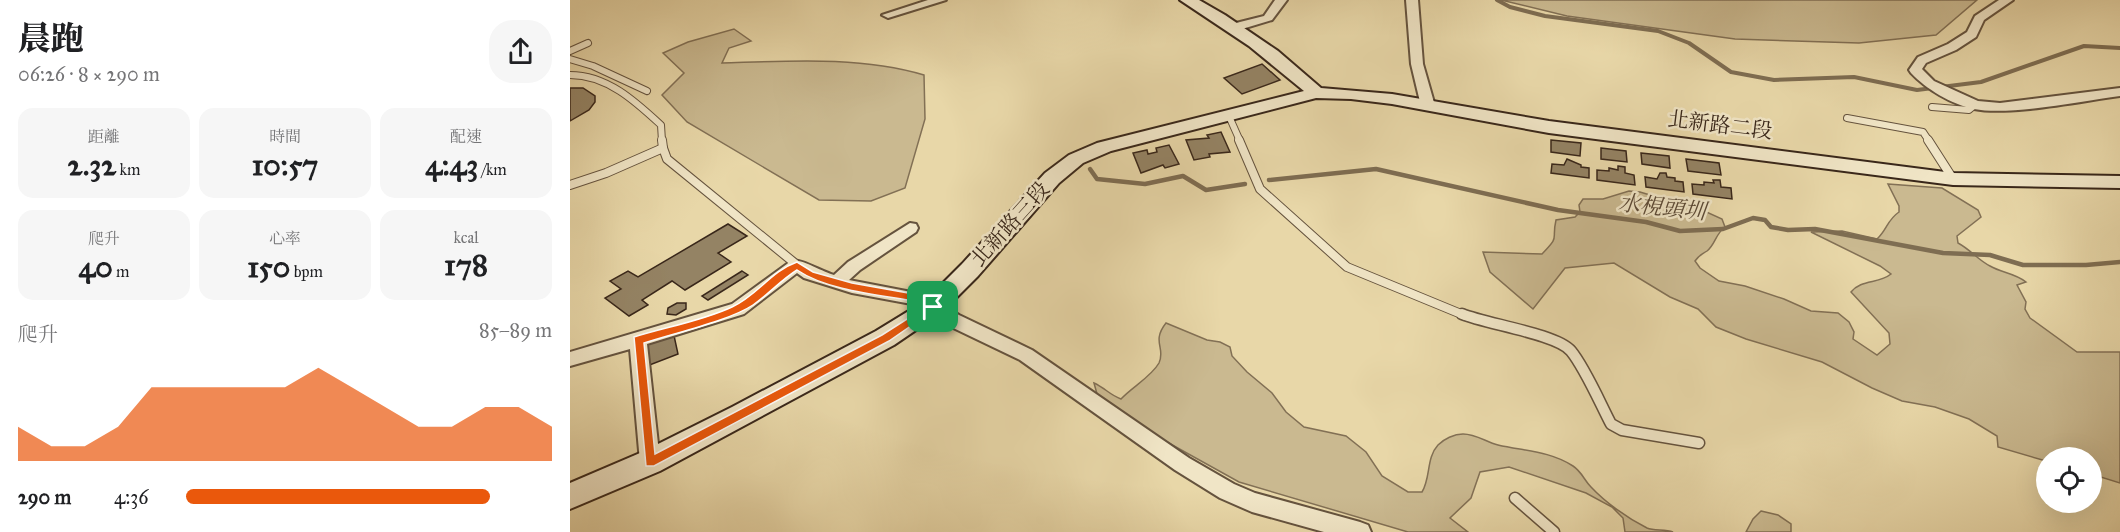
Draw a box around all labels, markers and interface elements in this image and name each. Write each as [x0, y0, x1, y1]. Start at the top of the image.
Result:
text: 晨跑 [18, 19, 84, 59]
button: share [489, 20, 552, 83]
text: 06:26 · 8 × 290 m [18, 62, 160, 86]
street label: 北新路二段 [1666, 106, 1774, 144]
text: 距離 [88, 127, 120, 146]
text: 時間 [269, 127, 301, 146]
text: 配速 [450, 127, 482, 146]
text: 2.32 [68, 147, 116, 183]
text: 10:57 [252, 147, 318, 183]
text: 4:43 [425, 147, 478, 183]
text: km [116, 160, 140, 179]
text: /km [478, 160, 507, 179]
street label: 北新路三段 [965, 176, 1055, 272]
water label: 水梘頭圳 [1617, 189, 1711, 225]
text: kcal [453, 228, 479, 247]
text: 爬升 [88, 229, 120, 248]
text: 心率 [269, 229, 301, 248]
text: 178 [444, 247, 488, 283]
text: 40 [78, 249, 113, 285]
text: 150 [247, 249, 290, 285]
text: m [113, 262, 130, 281]
text: bpm [290, 262, 323, 281]
pin [907, 281, 958, 332]
icon: arrive [916, 290, 949, 323]
text: 85–89 m [479, 318, 552, 342]
text: 爬升 [18, 322, 58, 346]
map controls [2036, 447, 2102, 513]
button: locate [2036, 447, 2102, 513]
text: 290 m [18, 485, 71, 509]
text: 4:36 [114, 485, 148, 509]

